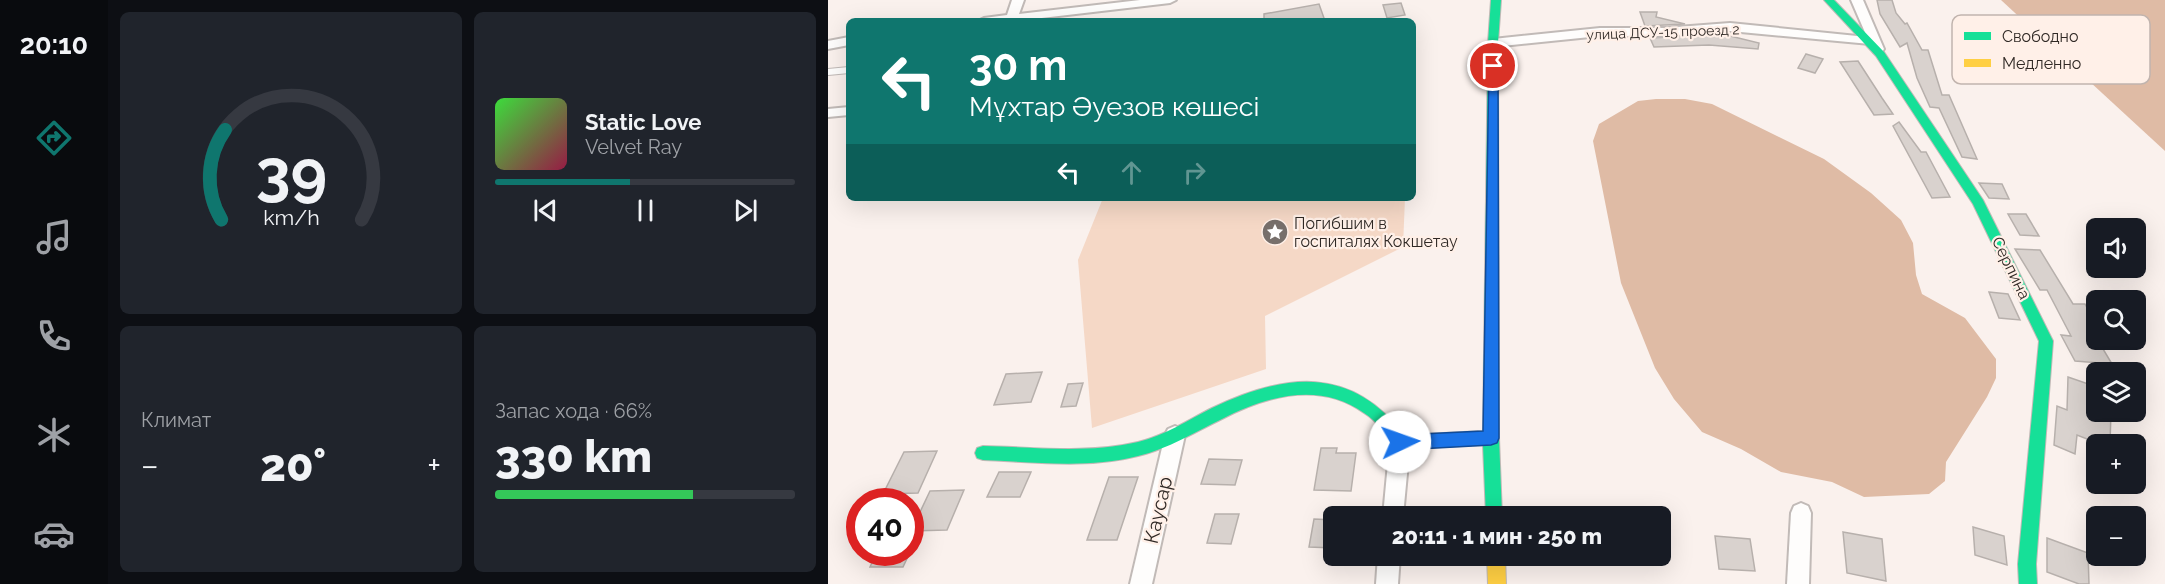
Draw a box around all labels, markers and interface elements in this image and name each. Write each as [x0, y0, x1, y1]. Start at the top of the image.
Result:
legend [1952, 15, 2150, 84]
street label: улица ДСУ-15 проезд 2 [1586, 21, 1740, 43]
text: Свободно [2002, 27, 2078, 46]
text: 20:10 [20, 29, 88, 60]
pin [1467, 40, 1518, 91]
text: 30 m [969, 41, 1067, 90]
icon: left [870, 42, 948, 120]
icon: arrive [1476, 49, 1509, 82]
text: Медленно [2002, 54, 2081, 73]
text: Мұхтар Әуезов көшесі [969, 91, 1259, 122]
text: Static Love [585, 109, 702, 135]
icon: directions [33, 117, 75, 159]
text: 39 [255, 135, 327, 209]
text: Velvet Ray [585, 135, 682, 159]
icon: left [1052, 156, 1085, 189]
icon: ahead [1115, 156, 1148, 189]
icon: right [1178, 156, 1211, 189]
icon: previous [529, 194, 562, 227]
icon: pause [629, 194, 662, 227]
icon: next [729, 194, 762, 227]
text: km/h [263, 205, 319, 230]
place label: Погибшим в госпиталях Кокшетау [1294, 214, 1458, 251]
icon: music [33, 216, 75, 258]
place icon: Погибшим в госпиталях Кокшетау [1260, 217, 1290, 247]
map controls [2086, 218, 2146, 566]
button: sound [2086, 218, 2146, 278]
street label: Серпина [1988, 234, 2034, 302]
button: search [2086, 290, 2146, 350]
icon: phone [33, 315, 75, 357]
button: layers [2086, 362, 2146, 422]
text: Запас хода · 66% [495, 399, 652, 423]
text: Климат [141, 408, 211, 432]
position arrow [1368, 410, 1432, 474]
icon: climate [33, 414, 75, 456]
text: 330 km [495, 430, 652, 483]
button: + [2086, 434, 2146, 494]
text: 20° [260, 439, 326, 492]
text: − [141, 446, 159, 485]
text: + [427, 446, 441, 485]
street label: Каусар [1139, 474, 1177, 546]
speed limit sign: 40 [846, 488, 924, 566]
button: − [2086, 506, 2146, 566]
icon: car [33, 513, 75, 555]
text: 20:11 · 1 мин · 250 m [1392, 523, 1602, 549]

